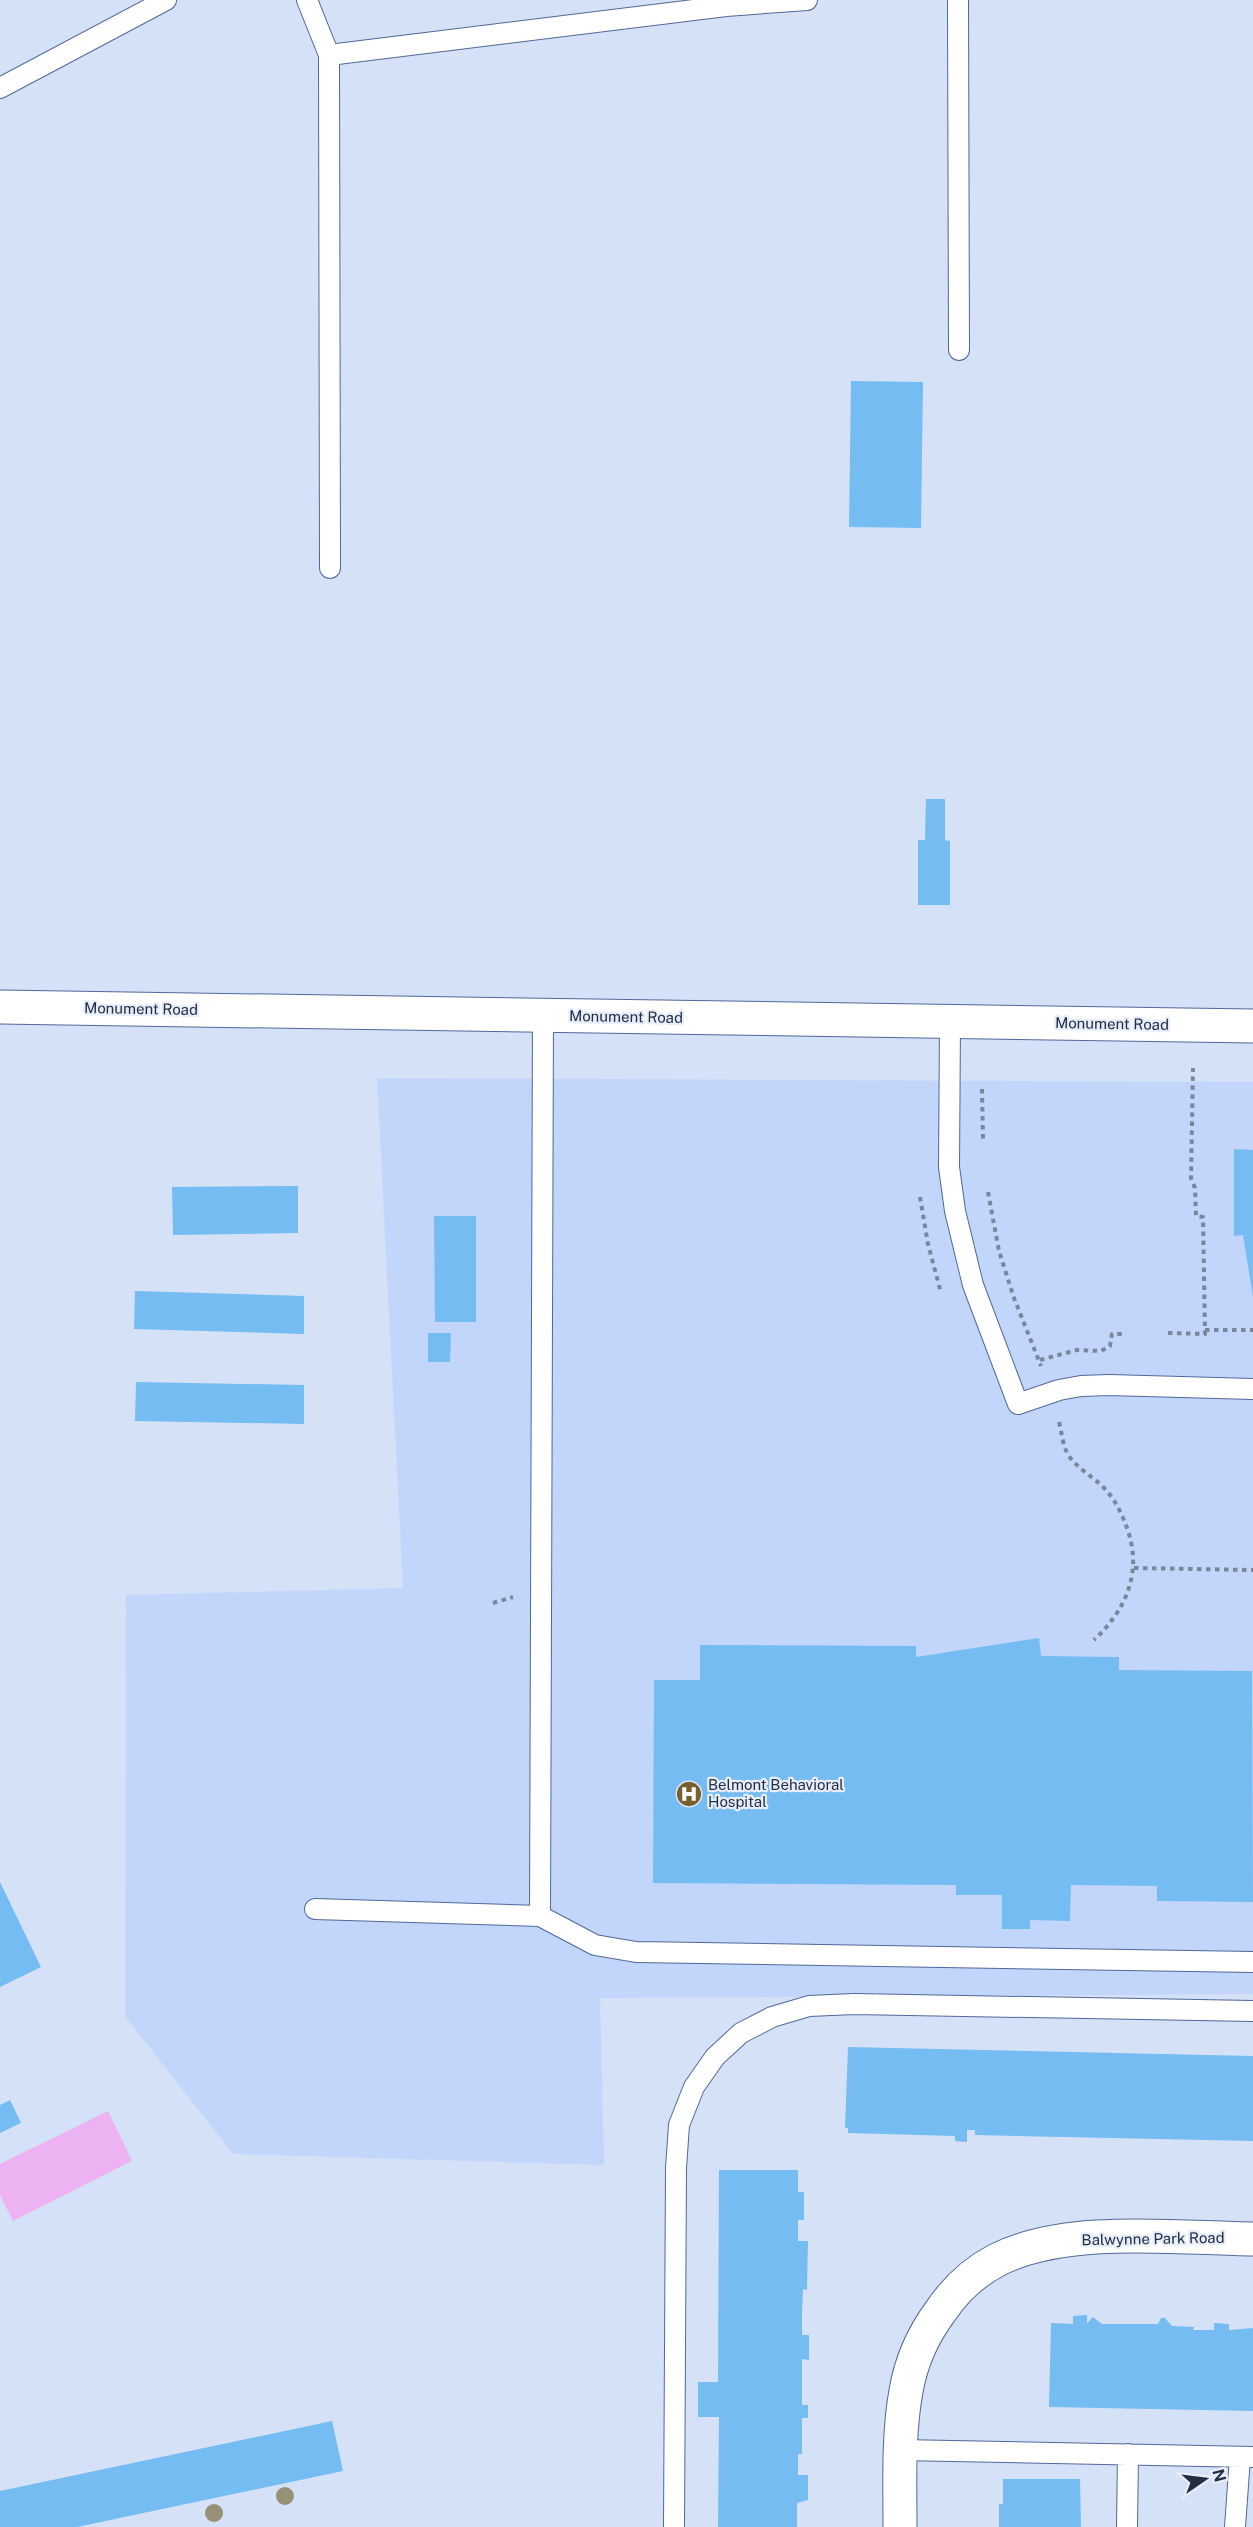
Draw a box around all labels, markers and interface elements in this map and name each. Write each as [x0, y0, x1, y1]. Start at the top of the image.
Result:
street label: Monument Road [84, 999, 198, 1018]
street label: Monument Road [569, 1007, 683, 1026]
street label: Monument Road [1055, 1014, 1169, 1033]
place label: Belmont Behavioral Hospital [708, 1776, 844, 1810]
hospital icon: Belmont Behavioral Hospital [674, 1779, 704, 1809]
street label: Balwynne Park Road [1081, 2229, 1225, 2248]
north arrow [1175, 2449, 1235, 2509]
text: N [1208, 2467, 1230, 2484]

